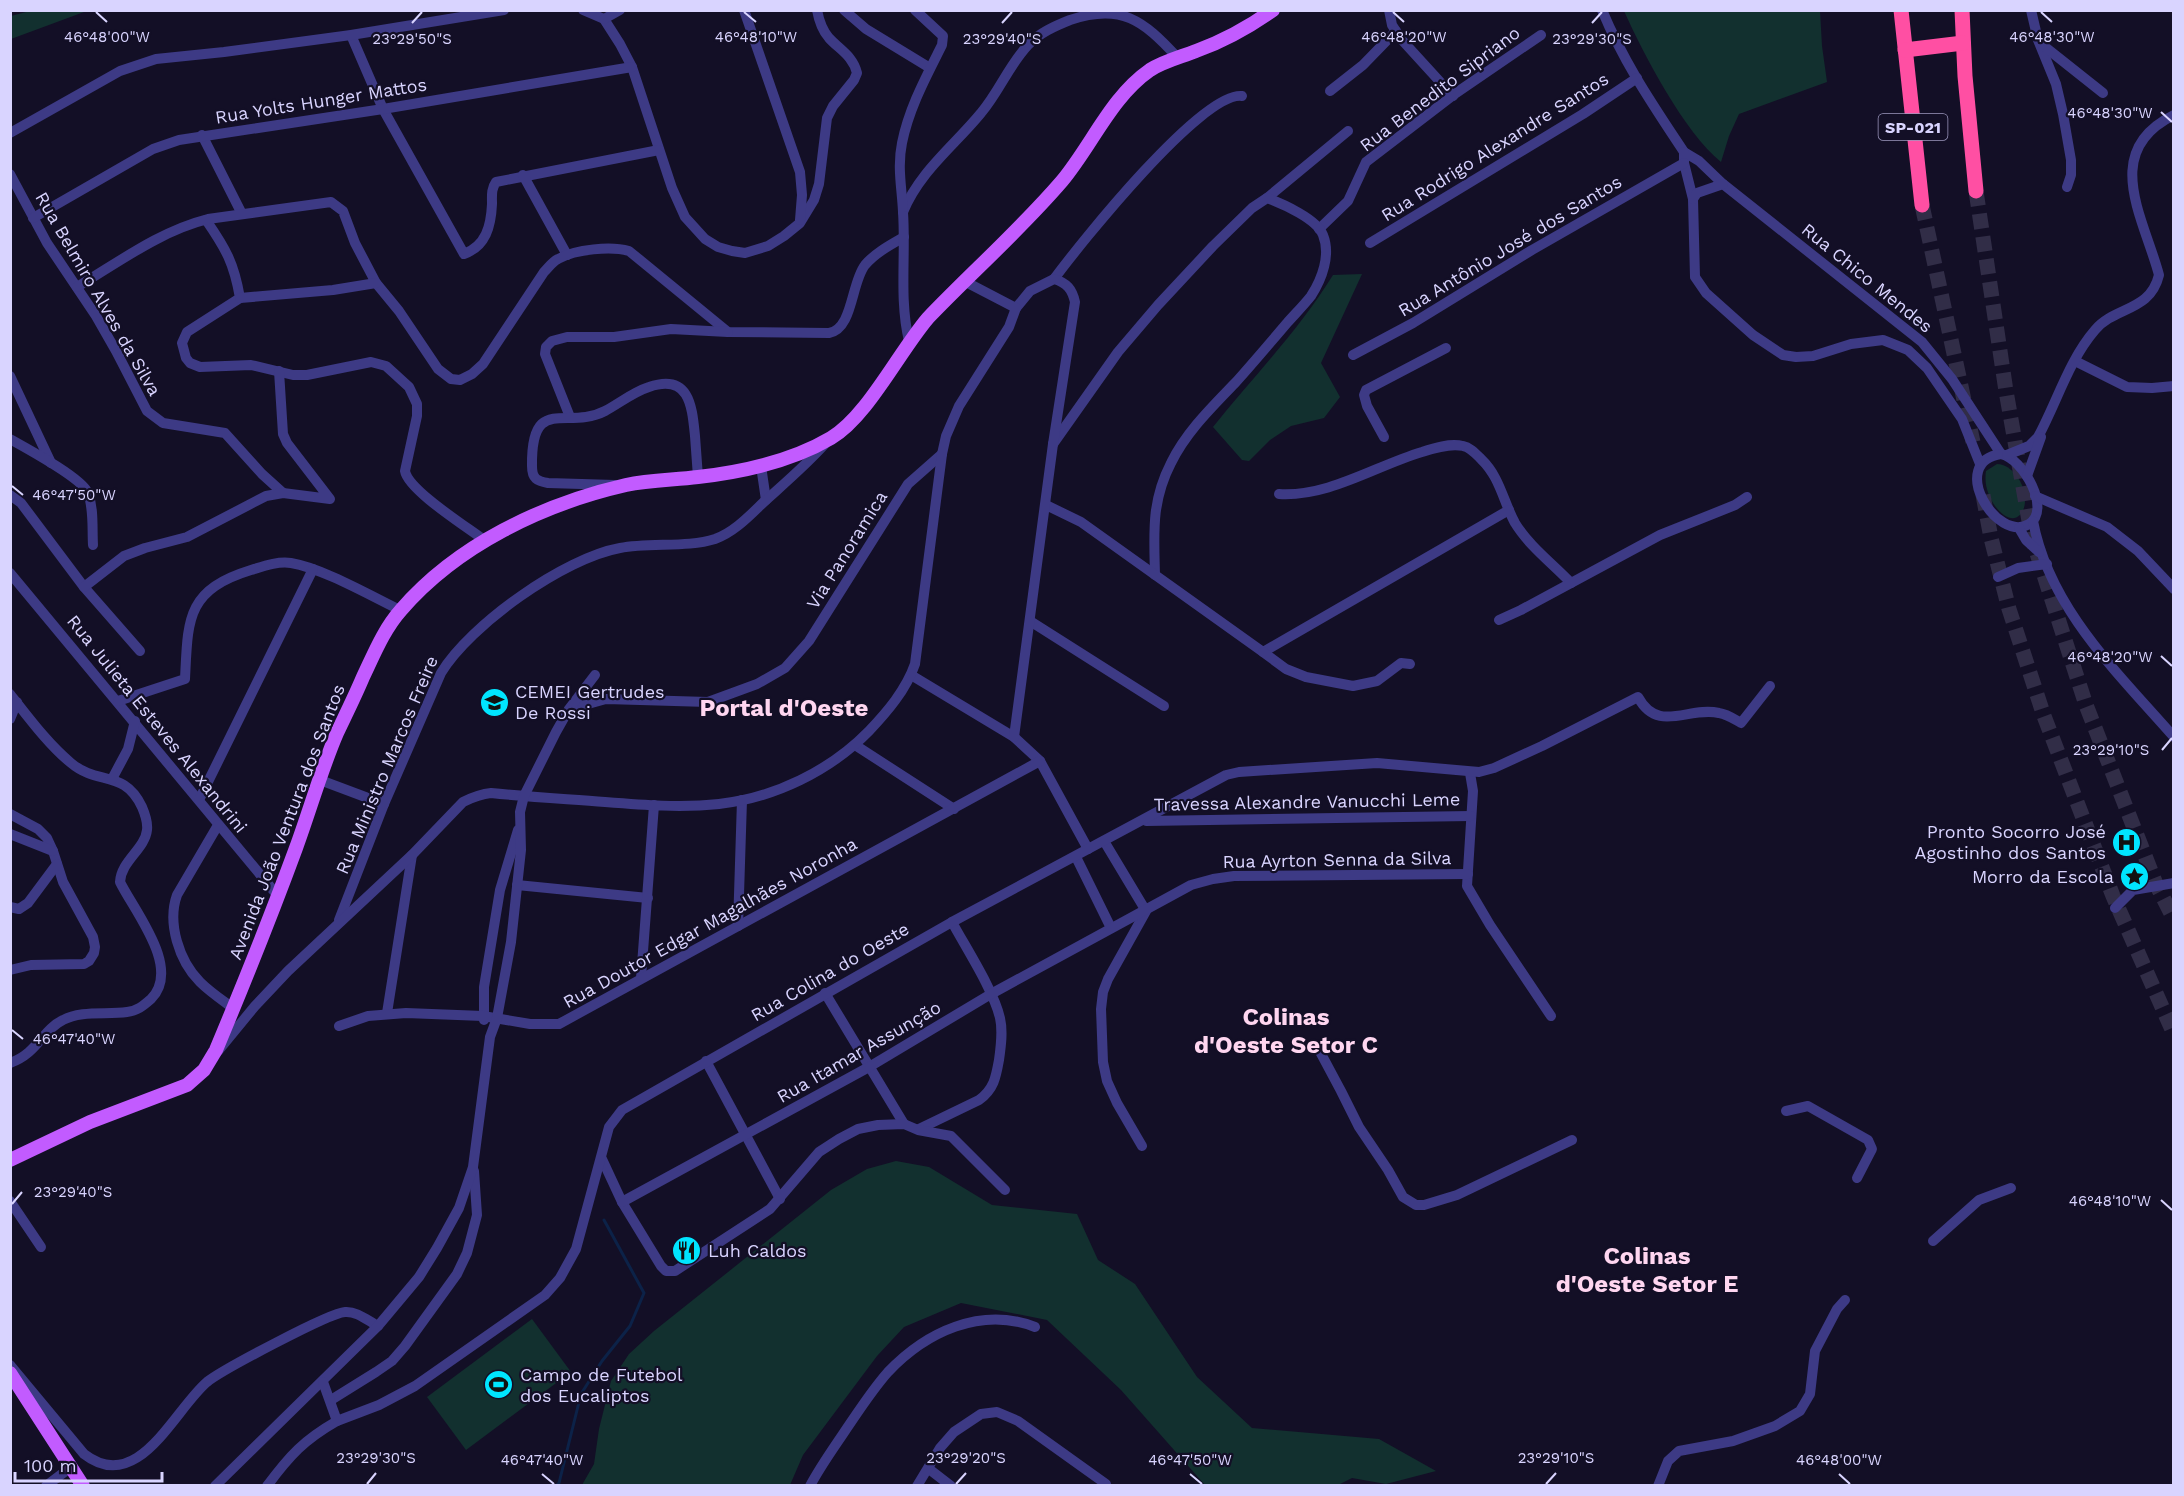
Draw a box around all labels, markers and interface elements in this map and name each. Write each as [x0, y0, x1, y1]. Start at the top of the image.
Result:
street label: Rua Benedito Sipriano [1356, 22, 1524, 156]
text: 46°48'00"W [64, 28, 150, 46]
text: 46°48'10"W [715, 28, 797, 46]
text: 46°48'20"W [1361, 28, 1447, 46]
text: 46°48'30"W [2009, 28, 2095, 46]
text: 23°29'50"S [372, 30, 452, 48]
text: 23°29'40"S [963, 30, 1041, 48]
text: 23°29'30"S [1552, 30, 1632, 48]
street label: Rua Rodrigo Alexandre Santos [1377, 68, 1612, 225]
street label: Rua Yolts Hunger Mattos [214, 73, 428, 128]
text: 46°48'30"W [2067, 104, 2153, 122]
road number: SP-021 [1878, 114, 1948, 140]
street label: Rua Antônio José dos Santos [1394, 170, 1625, 321]
street label: Rua Belmiro Alves da Silva [31, 188, 166, 399]
street label: Rua Chico Mendes [1798, 218, 1937, 337]
text: 46°47'50"W [32, 486, 116, 504]
street label: Via Panoramica [802, 487, 891, 613]
street label: Rua Julieta Esteves Alexandrini [63, 611, 252, 837]
text: 46°48'20"W [2067, 648, 2153, 666]
street label: Rua Ministro Marcos Freire [331, 653, 442, 877]
street label: Avenida João Ventura dos Santos [224, 681, 349, 962]
place label: CEMEI Gertrudes De Rossi [515, 681, 665, 723]
school or university icon: CEMEI Gertrudes De Rossi [478, 686, 510, 718]
district label: Portal d'Oeste [700, 694, 869, 722]
text: 23°29'10"S [2073, 741, 2149, 759]
street label: Travessa Alexandre Vanucchi Leme [1154, 788, 1460, 815]
place label: Pronto Socorro José Agostinho dos Santos [1915, 821, 2106, 863]
hospital icon: Pronto Socorro José Agostinho dos Santos [2111, 826, 2143, 858]
street label: Rua Doutor Edgar Magalhães Noronha [559, 833, 860, 1012]
street label: Rua Ayrton Senna da Silva [1222, 847, 1452, 872]
place icon: Morro da Escola [2119, 861, 2151, 893]
place label: Morro da Escola [1972, 866, 2114, 887]
street label: Rua Colina do Oeste [747, 918, 912, 1025]
street label: Rua Itamar Assunção [773, 996, 944, 1107]
district label: Colinas d'Oeste Setor C [1194, 1003, 1378, 1059]
text: 46°47'40"W [33, 1030, 115, 1048]
text: 23°29'40"S [34, 1183, 112, 1201]
text: 46°48'10"W [2069, 1192, 2151, 1210]
restaurant icon: Luh Caldos [671, 1235, 703, 1267]
place label: Luh Caldos [708, 1240, 807, 1261]
district label: Colinas d'Oeste Setor E [1556, 1242, 1738, 1298]
place label: Campo de Futebol dos Eucaliptos [520, 1364, 683, 1406]
sports icon: Campo de Futebol dos Eucaliptos [483, 1369, 515, 1401]
scale bar [15, 1445, 162, 1483]
text: 23°29'30"S [336, 1449, 416, 1467]
text: 23°29'20"S [926, 1449, 1006, 1467]
text: 23°29'10"S [1518, 1449, 1594, 1467]
text: 46°47'40"W [501, 1451, 583, 1469]
text: 46°47'50"W [1148, 1451, 1232, 1469]
text: 46°48'00"W [1796, 1451, 1882, 1469]
text: 100 m [24, 1455, 77, 1476]

